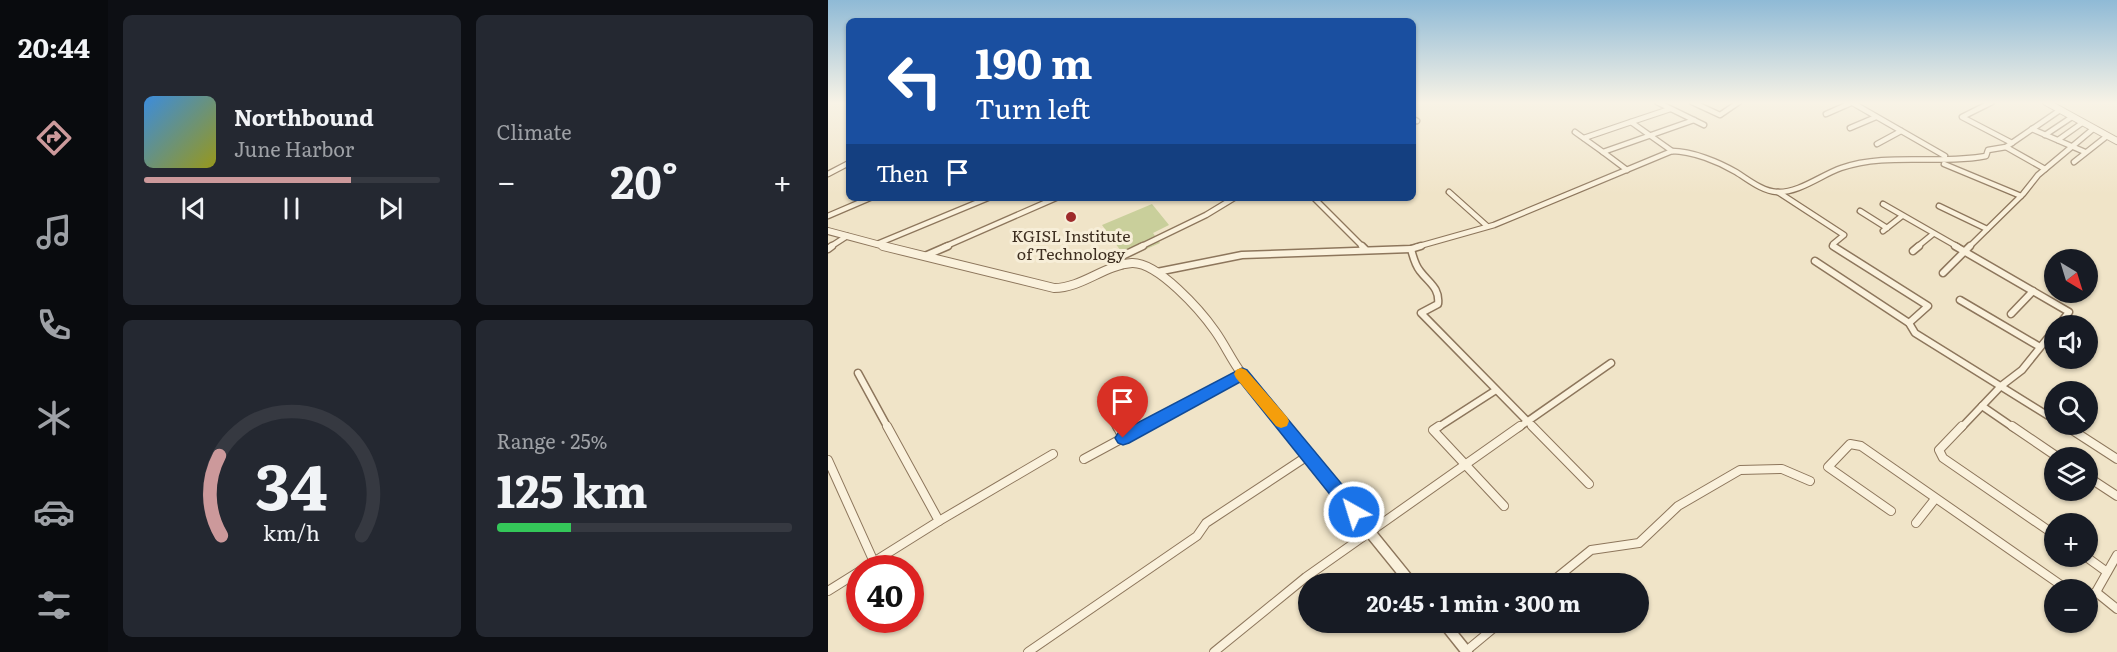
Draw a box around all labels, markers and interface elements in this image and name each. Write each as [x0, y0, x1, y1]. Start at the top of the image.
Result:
text: 20:44 [18, 26, 90, 66]
text: 190 m [975, 30, 1093, 92]
icon: left [876, 42, 954, 120]
text: Turn left [975, 87, 1090, 127]
text: Northbound [234, 100, 374, 133]
text: Climate [497, 116, 572, 146]
icon: directions [33, 117, 75, 159]
text: June Harbor [234, 133, 354, 163]
text: 20° [610, 146, 678, 213]
text: − [497, 155, 516, 204]
text: + [773, 155, 792, 204]
text: Then [876, 156, 929, 189]
icon: arrive [941, 156, 974, 189]
icon: previous [177, 192, 210, 225]
icon: pause [275, 192, 308, 225]
icon: next [374, 192, 407, 225]
marker: KGISL Institute of Technology [1064, 210, 1078, 224]
icon: music [33, 211, 75, 253]
place label: KGISL Institute of Technology [1012, 223, 1131, 265]
north arrow [2044, 249, 2098, 303]
map controls [2044, 249, 2098, 633]
icon: phone [33, 304, 75, 346]
button: sound [2044, 315, 2098, 369]
pin [1097, 376, 1148, 438]
button: search [2044, 381, 2098, 435]
icon: arrive [1106, 385, 1139, 418]
icon: climate [33, 397, 75, 439]
text: Range · 25% [497, 425, 608, 455]
text: 34 [256, 437, 328, 529]
button: layers [2044, 447, 2098, 501]
text: 125 km [497, 455, 648, 522]
position arrow [1322, 480, 1386, 544]
icon: car [33, 491, 75, 533]
button: + [2044, 513, 2098, 567]
text: km/h [263, 516, 320, 548]
speed limit sign: 40 [846, 555, 924, 633]
button: − [2044, 579, 2098, 633]
icon: filters [33, 584, 75, 626]
text: 20:45 · 1 min · 300 m [1366, 586, 1581, 619]

